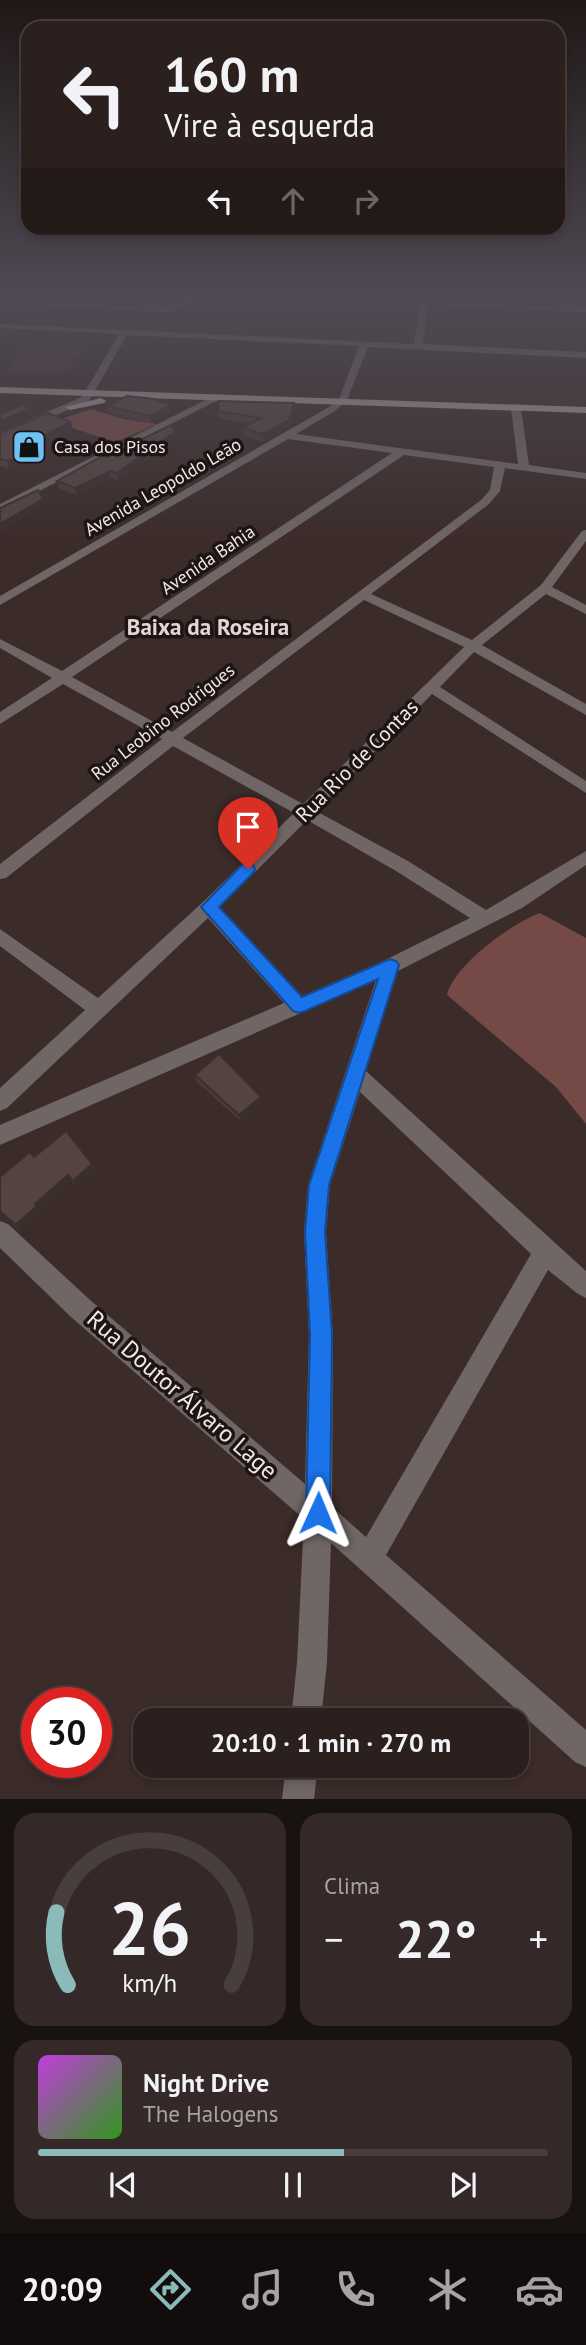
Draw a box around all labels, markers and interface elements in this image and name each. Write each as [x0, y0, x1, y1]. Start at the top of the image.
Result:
text: 160 m [164, 42, 299, 106]
icon: left [49, 49, 140, 140]
text: Vire à esquerda [164, 104, 375, 146]
icon: left [201, 182, 239, 220]
icon: ahead [274, 182, 312, 220]
icon: right [347, 182, 385, 220]
shop icon: Casa dos Pisos [10, 428, 48, 466]
street label: Avenida Leopoldo Leão [80, 432, 245, 541]
place label: Casa dos Pisos [54, 435, 166, 458]
street label: Avenida Bahia [156, 520, 259, 599]
district label: Baixa da Roseira [127, 612, 289, 641]
street label: Rua Leobino Rodrigues [86, 658, 239, 785]
street label: Rua Rio de Contas [290, 694, 424, 828]
pin [218, 797, 278, 869]
icon: arrive [229, 808, 267, 846]
street label: Rua Doutor Álvaro Lage [81, 1303, 284, 1486]
position arrow [281, 1476, 355, 1550]
speed limit sign: 30 [21, 1687, 112, 1778]
text: 20:10 · 1 min · 270 m [211, 1726, 451, 1759]
text: Clima [324, 1871, 380, 1900]
text: 26 [109, 1882, 191, 1976]
text: 22° [395, 1905, 477, 1972]
text: − [324, 1914, 343, 1963]
text: + [529, 1914, 548, 1963]
text: km/h [123, 1967, 177, 1999]
text: Night Drive [143, 2066, 269, 2099]
text: The Halogens [143, 2099, 278, 2128]
icon: previous [104, 2166, 142, 2204]
icon: pause [274, 2166, 312, 2204]
icon: next [444, 2166, 482, 2204]
icon: directions [146, 2265, 195, 2314]
icon: music [238, 2265, 287, 2314]
icon: phone [331, 2265, 380, 2314]
icon: climate [423, 2265, 472, 2314]
icon: car [515, 2265, 564, 2314]
text: 20:09 [22, 2268, 103, 2310]

